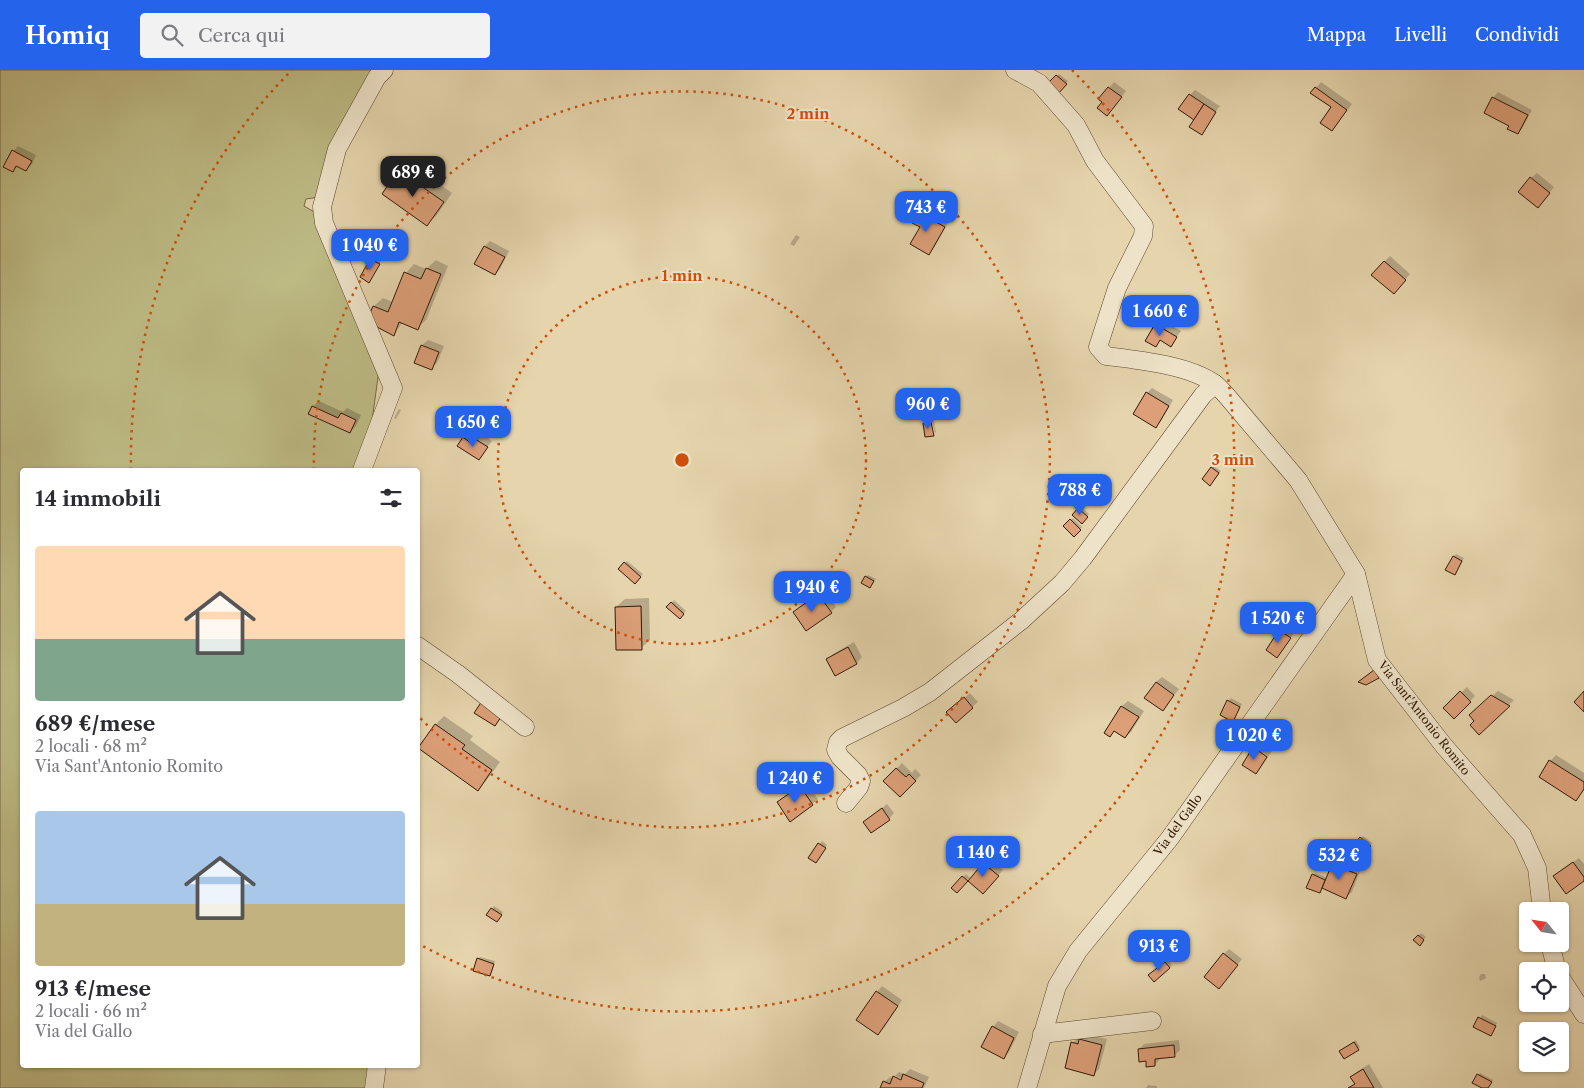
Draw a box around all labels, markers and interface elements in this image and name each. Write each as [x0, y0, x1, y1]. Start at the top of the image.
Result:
search box [140, 13, 490, 58]
text: Homiq [25, 21, 110, 50]
icon: search [158, 21, 186, 49]
text: Cerca qui [198, 24, 285, 47]
text: Mappa [1307, 24, 1366, 46]
text: Livelli [1394, 24, 1447, 46]
text: Condividi [1475, 24, 1559, 46]
text: 2 min [786, 104, 830, 123]
pin: 689 € [378, 156, 448, 198]
text: 689 € [391, 162, 435, 182]
pin: 743 € [891, 190, 961, 233]
text: 743 € [906, 197, 946, 217]
pin: 1 040 € [324, 228, 416, 271]
text: 1 040 € [342, 235, 398, 255]
text: 1 min [661, 266, 703, 285]
pin: 1 660 € [1114, 294, 1206, 337]
text: 1 660 € [1133, 301, 1187, 321]
pin: 960 € [893, 388, 963, 430]
text: 960 € [906, 394, 950, 414]
pin: 1 650 € [427, 406, 519, 448]
text: 1 650 € [446, 412, 500, 432]
text: 3 min [1212, 450, 1255, 469]
centre of rings [673, 451, 691, 469]
pin: 788 € [1045, 474, 1115, 516]
text: 788 € [1059, 480, 1101, 500]
icon: filters [377, 484, 405, 512]
text: 14 immobili [35, 486, 161, 511]
pin: 1 940 € [766, 570, 858, 613]
text: 1 940 € [785, 577, 839, 597]
icon: home [175, 578, 265, 668]
pin: 1 520 € [1232, 602, 1324, 644]
text: 1 520 € [1251, 608, 1305, 628]
street label: Via Sant'Antonio Romito [1374, 657, 1474, 778]
text: 689 €/mese [35, 711, 155, 736]
pin: 1 020 € [1208, 718, 1300, 761]
text: 1 020 € [1226, 725, 1282, 745]
text: 2 locali · 68 m² [35, 736, 147, 756]
text: Via Sant'Antonio Romito [35, 756, 223, 776]
pin: 1 240 € [749, 762, 841, 804]
text: 1 240 € [768, 768, 822, 788]
street label: Via del Gallo [1149, 791, 1205, 859]
pin: 1 140 € [937, 836, 1029, 878]
pin: 532 € [1304, 838, 1374, 881]
text: 1 140 € [957, 842, 1009, 862]
icon: home [175, 843, 265, 933]
text: 532 € [1318, 845, 1360, 865]
north arrow [1519, 902, 1569, 952]
map controls [1519, 902, 1569, 1072]
pin: 913 € [1124, 930, 1194, 972]
text: 913 € [1139, 936, 1179, 956]
button: locate [1519, 962, 1569, 1012]
text: 913 €/mese [35, 976, 151, 1001]
text: 2 locali · 66 m² [35, 1001, 147, 1021]
text: Via del Gallo [35, 1021, 132, 1041]
button: layers [1519, 1022, 1569, 1072]

